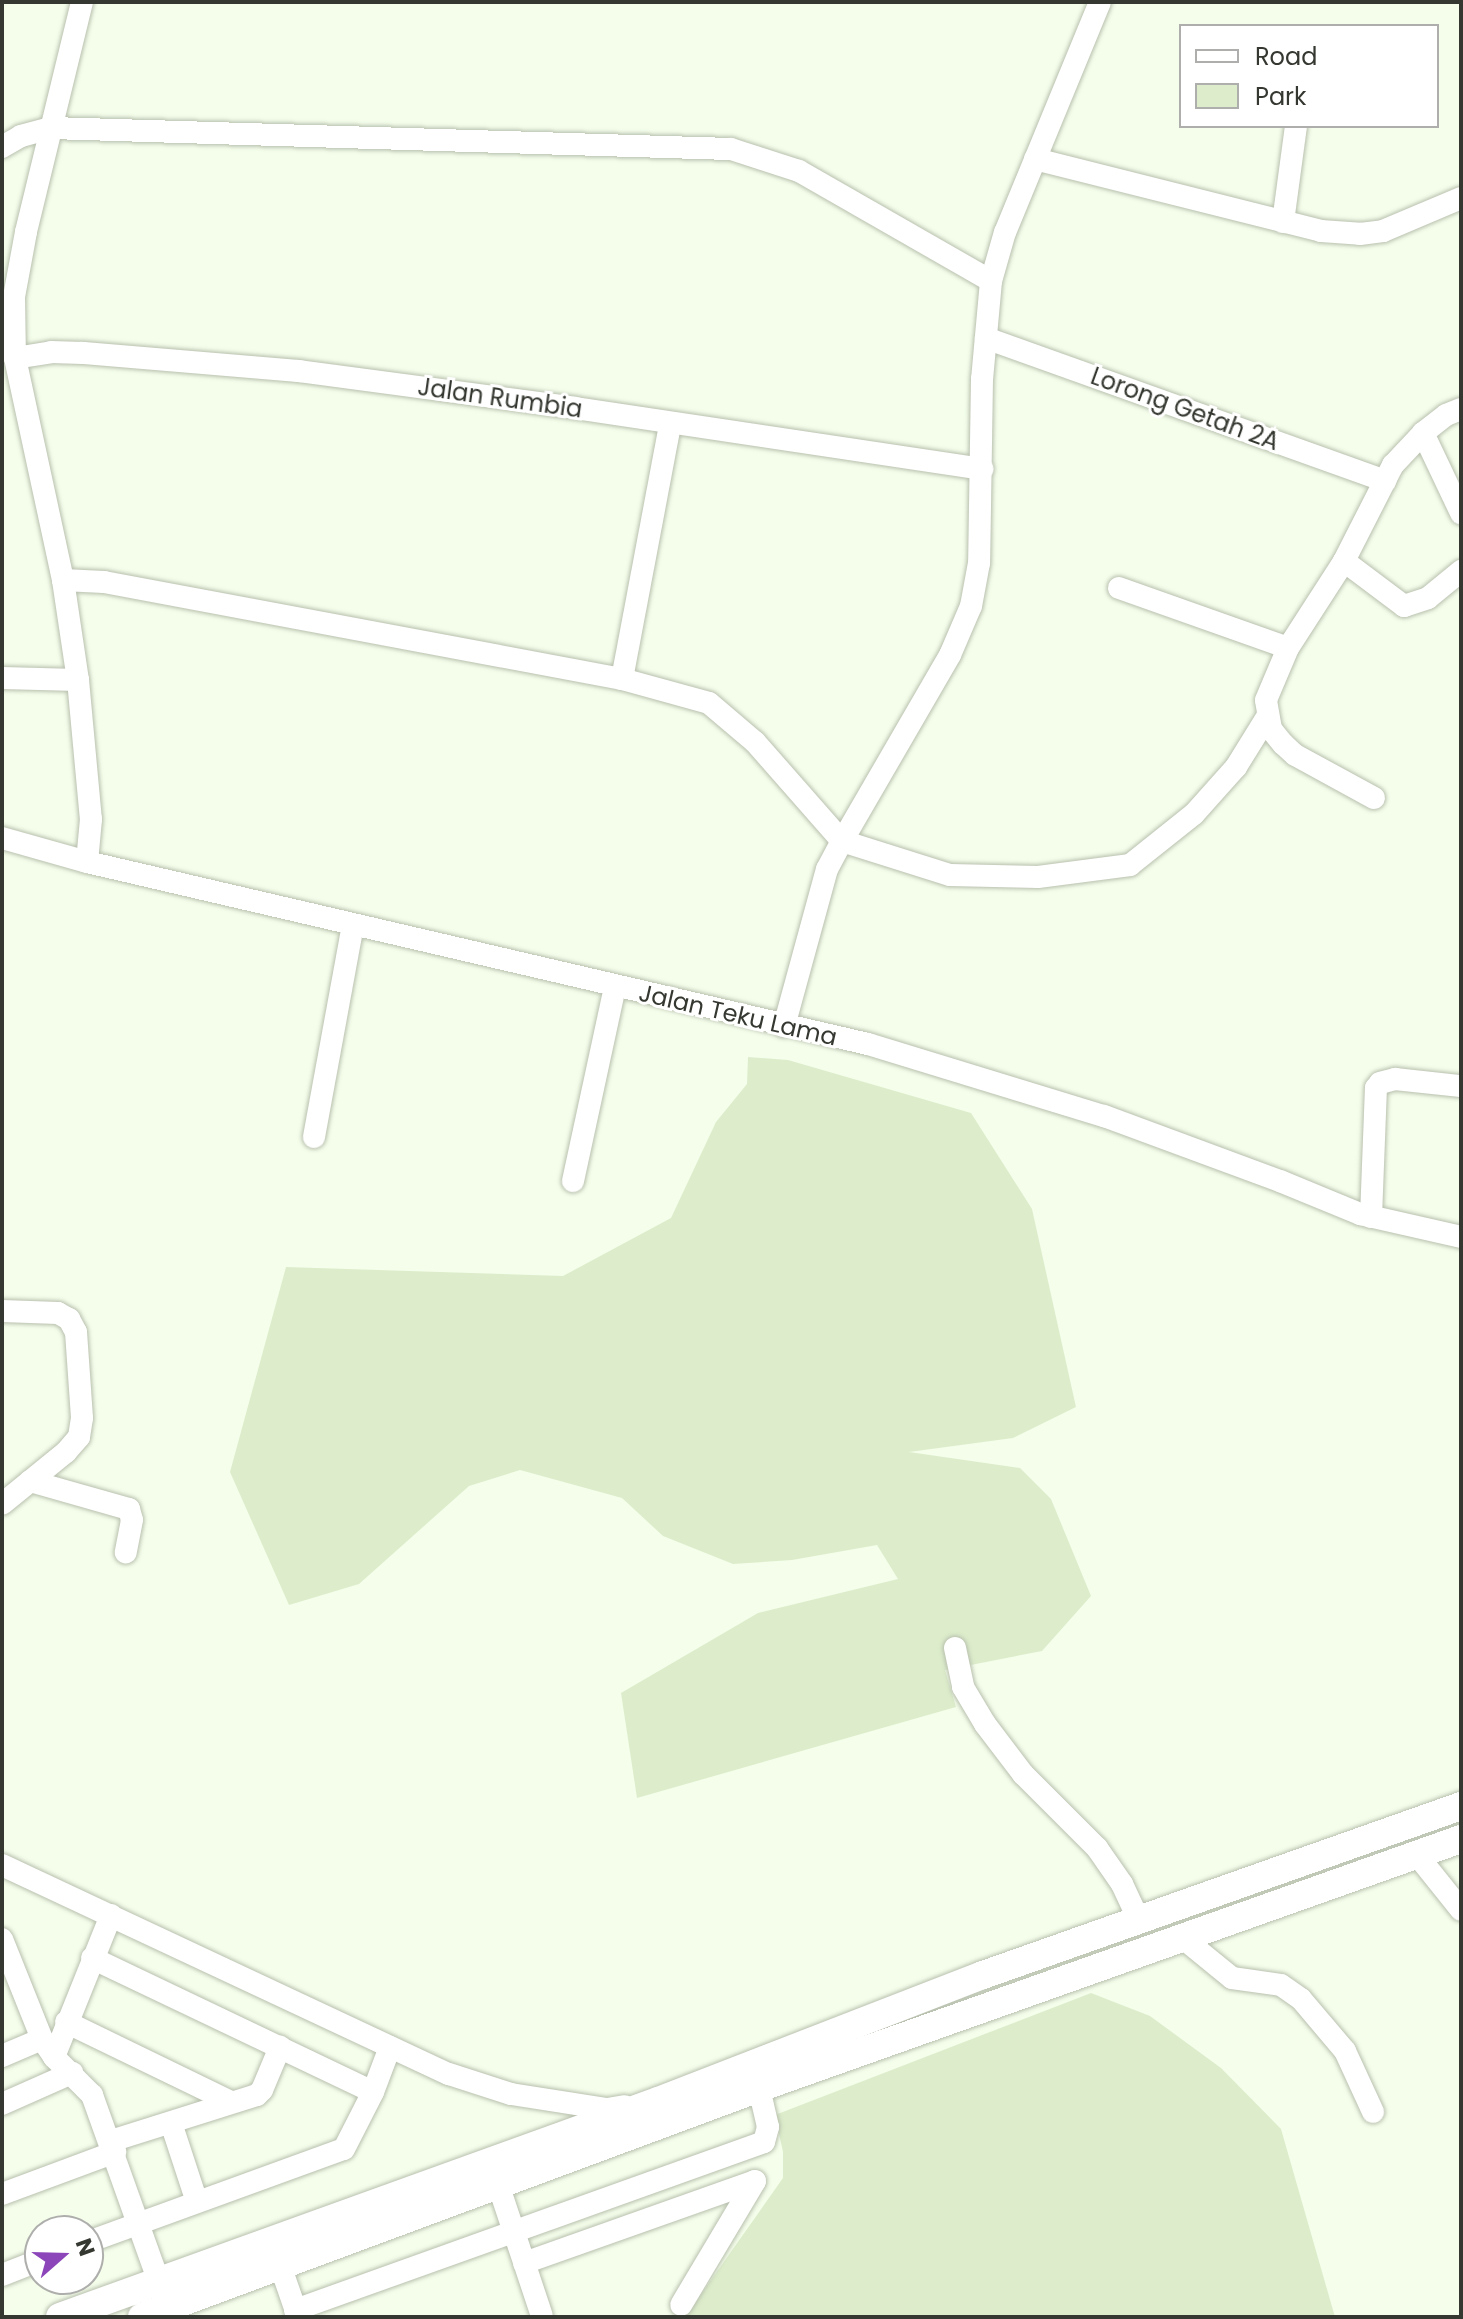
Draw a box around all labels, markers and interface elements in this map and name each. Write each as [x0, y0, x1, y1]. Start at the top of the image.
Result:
legend [1179, 24, 1439, 128]
text: Road [1255, 40, 1317, 73]
text: Park [1255, 80, 1306, 113]
street label: Lorong Getah 2A [1087, 362, 1283, 456]
street label: Jalan Rumbia [416, 372, 584, 424]
street label: Jalan Teku Lama [636, 978, 840, 1052]
north arrow [24, 2215, 104, 2295]
text: N [68, 2234, 103, 2260]

